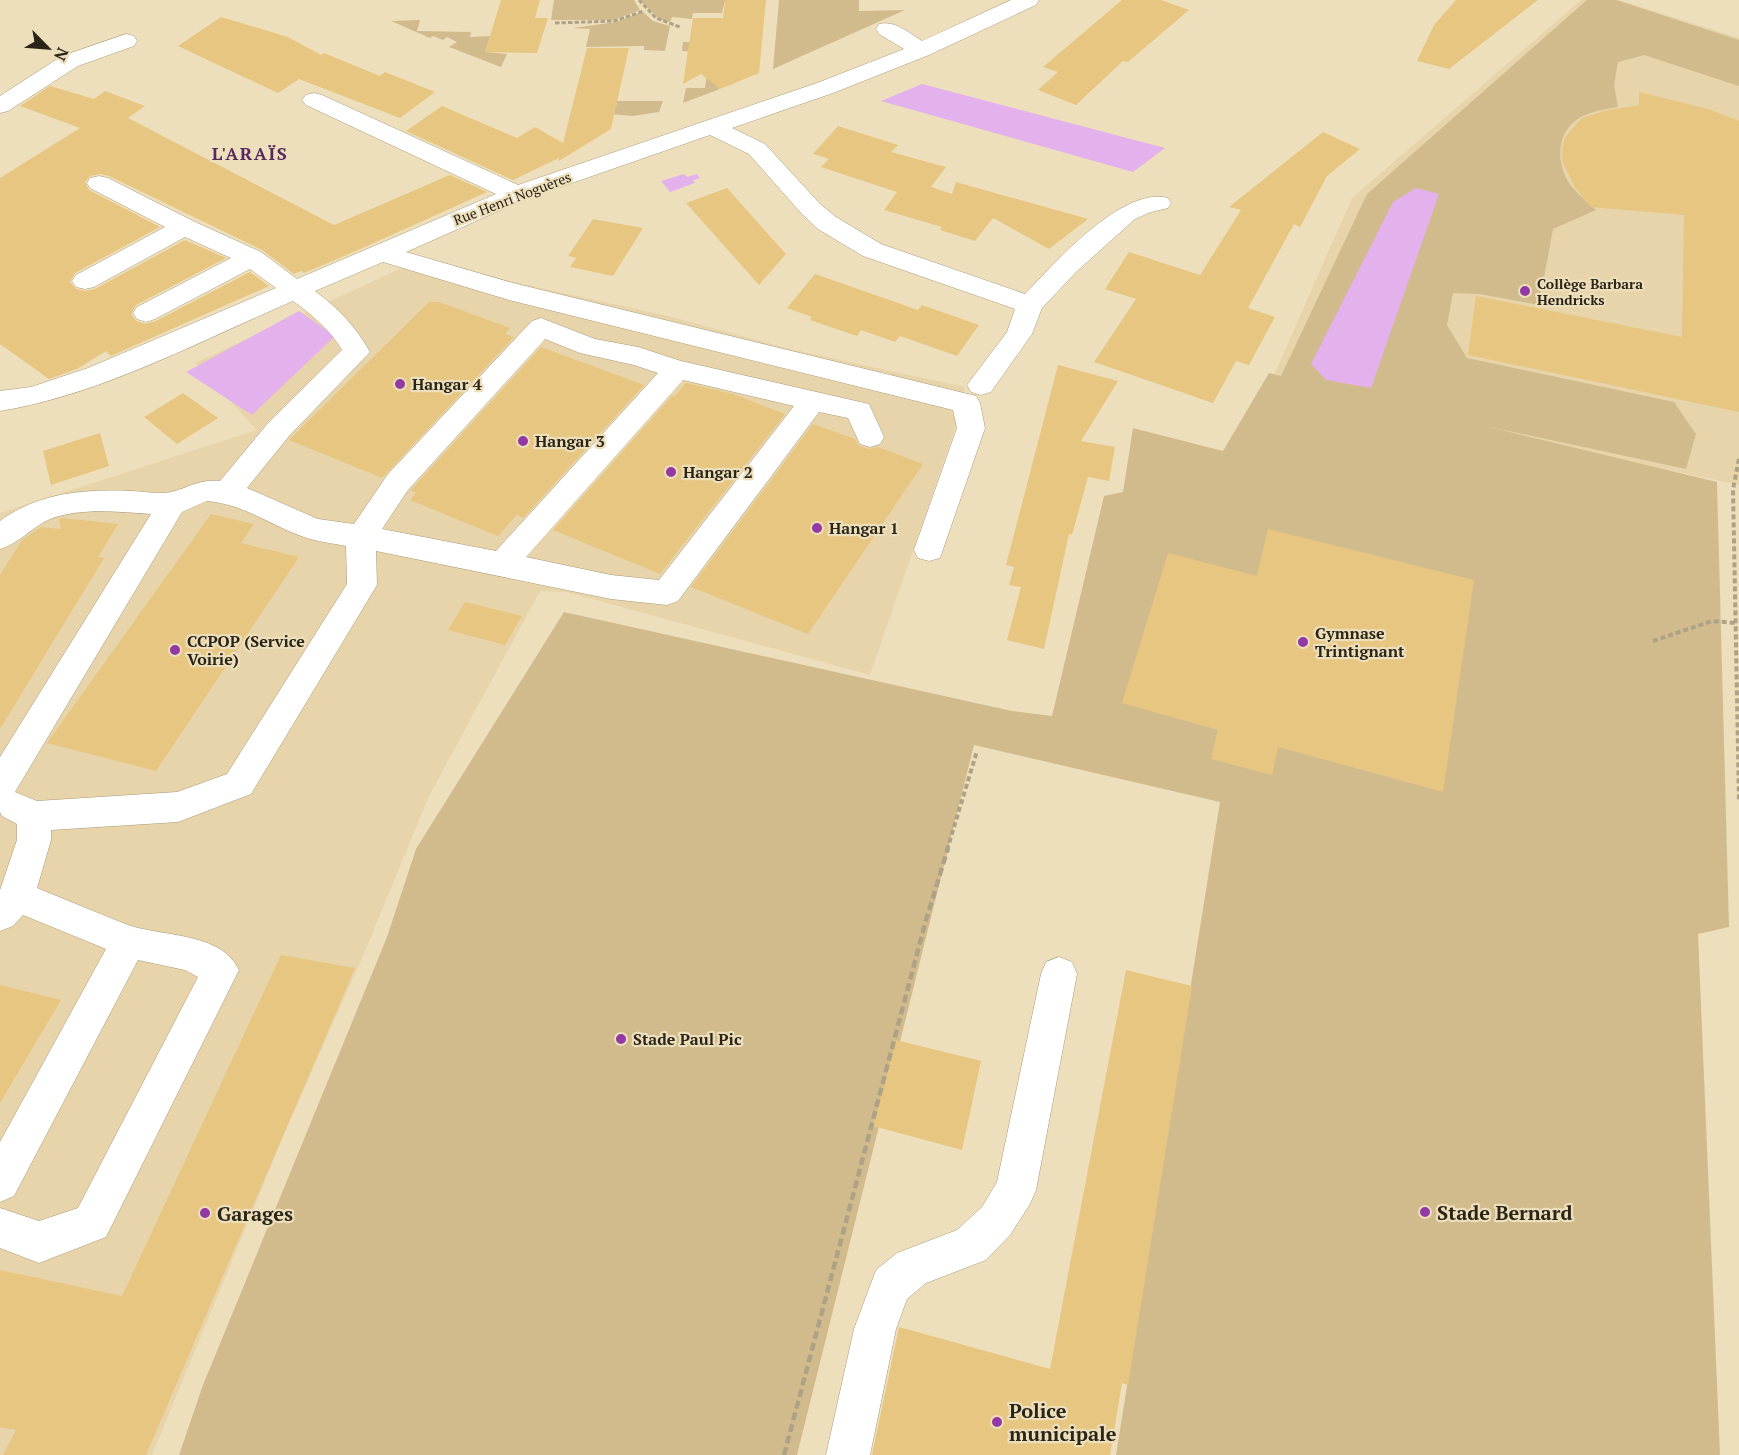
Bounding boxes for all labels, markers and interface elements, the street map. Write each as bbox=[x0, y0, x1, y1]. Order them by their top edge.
north arrow bbox=[18, 18, 78, 78]
text: N bbox=[49, 44, 74, 64]
district label: L'ARAÏS bbox=[212, 141, 288, 165]
street label: Rue Henri Noguères bbox=[450, 167, 574, 229]
place label: Collège Barbara Hendricks bbox=[1537, 274, 1643, 309]
marker: Collège Barbara Hendricks bbox=[1518, 284, 1532, 298]
place label: Hangar 4 bbox=[412, 373, 482, 395]
marker: Hangar 4 bbox=[393, 377, 407, 391]
place label: Hangar 3 bbox=[535, 430, 605, 452]
marker: Hangar 3 bbox=[516, 434, 530, 448]
place label: Hangar 2 bbox=[683, 461, 753, 483]
marker: Hangar 2 bbox=[664, 465, 678, 479]
place label: Hangar 1 bbox=[829, 517, 899, 539]
marker: Hangar 1 bbox=[810, 521, 824, 535]
place label: Gymnase Trintignant bbox=[1315, 622, 1405, 662]
place label: CCPOP (Service Voirie) bbox=[187, 630, 305, 670]
marker: Gymnase Trintignant bbox=[1296, 635, 1310, 649]
marker: CCPOP (Service Voirie) bbox=[168, 643, 182, 657]
place label: Stade Paul Pic bbox=[633, 1028, 742, 1050]
marker: Stade Paul Pic bbox=[614, 1032, 628, 1046]
place label: Stade Bernard bbox=[1437, 1199, 1572, 1226]
place label: Garages bbox=[217, 1200, 293, 1227]
marker: Stade Bernard bbox=[1418, 1205, 1432, 1219]
marker: Garages bbox=[198, 1206, 212, 1220]
place label: Police municipale bbox=[1009, 1397, 1117, 1447]
marker: Police municipale bbox=[990, 1415, 1004, 1429]

